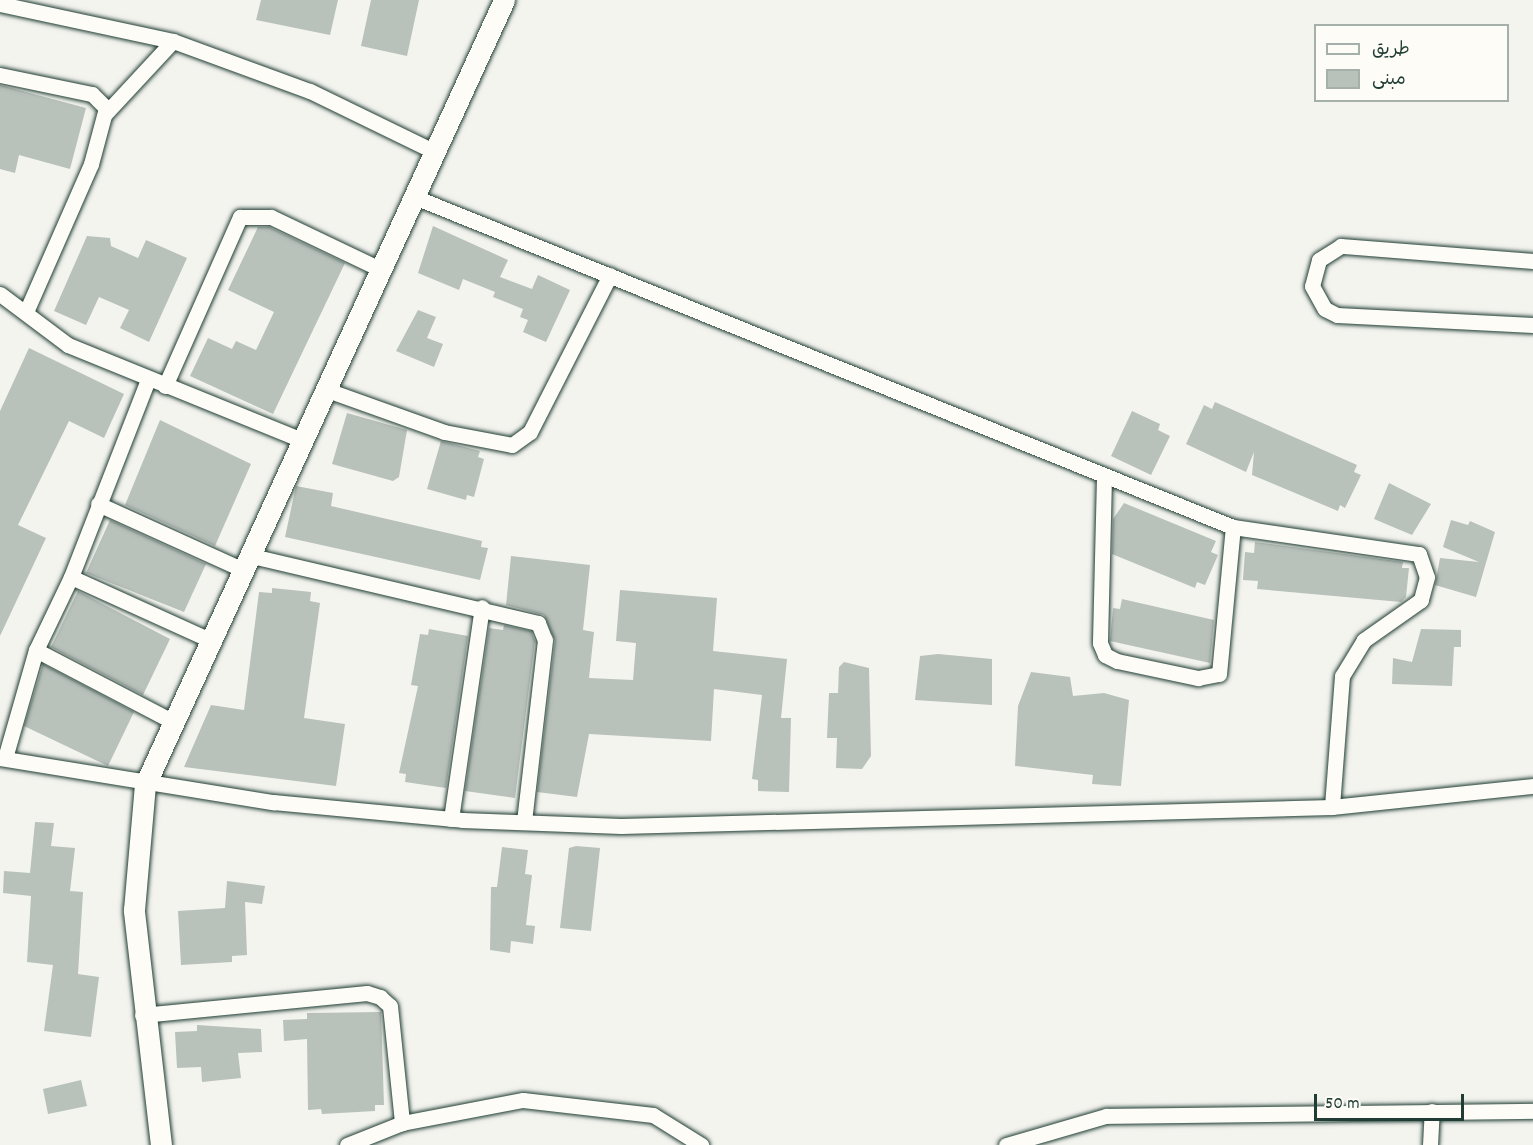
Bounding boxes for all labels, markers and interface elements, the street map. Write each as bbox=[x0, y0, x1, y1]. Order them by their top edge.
legend bbox=[1314, 24, 1509, 102]
text: طريق bbox=[1372, 38, 1410, 63]
text: مبنى bbox=[1372, 68, 1406, 93]
scale bar bbox=[1317, 1082, 1467, 1120]
text: 50 m bbox=[1325, 1092, 1360, 1117]

